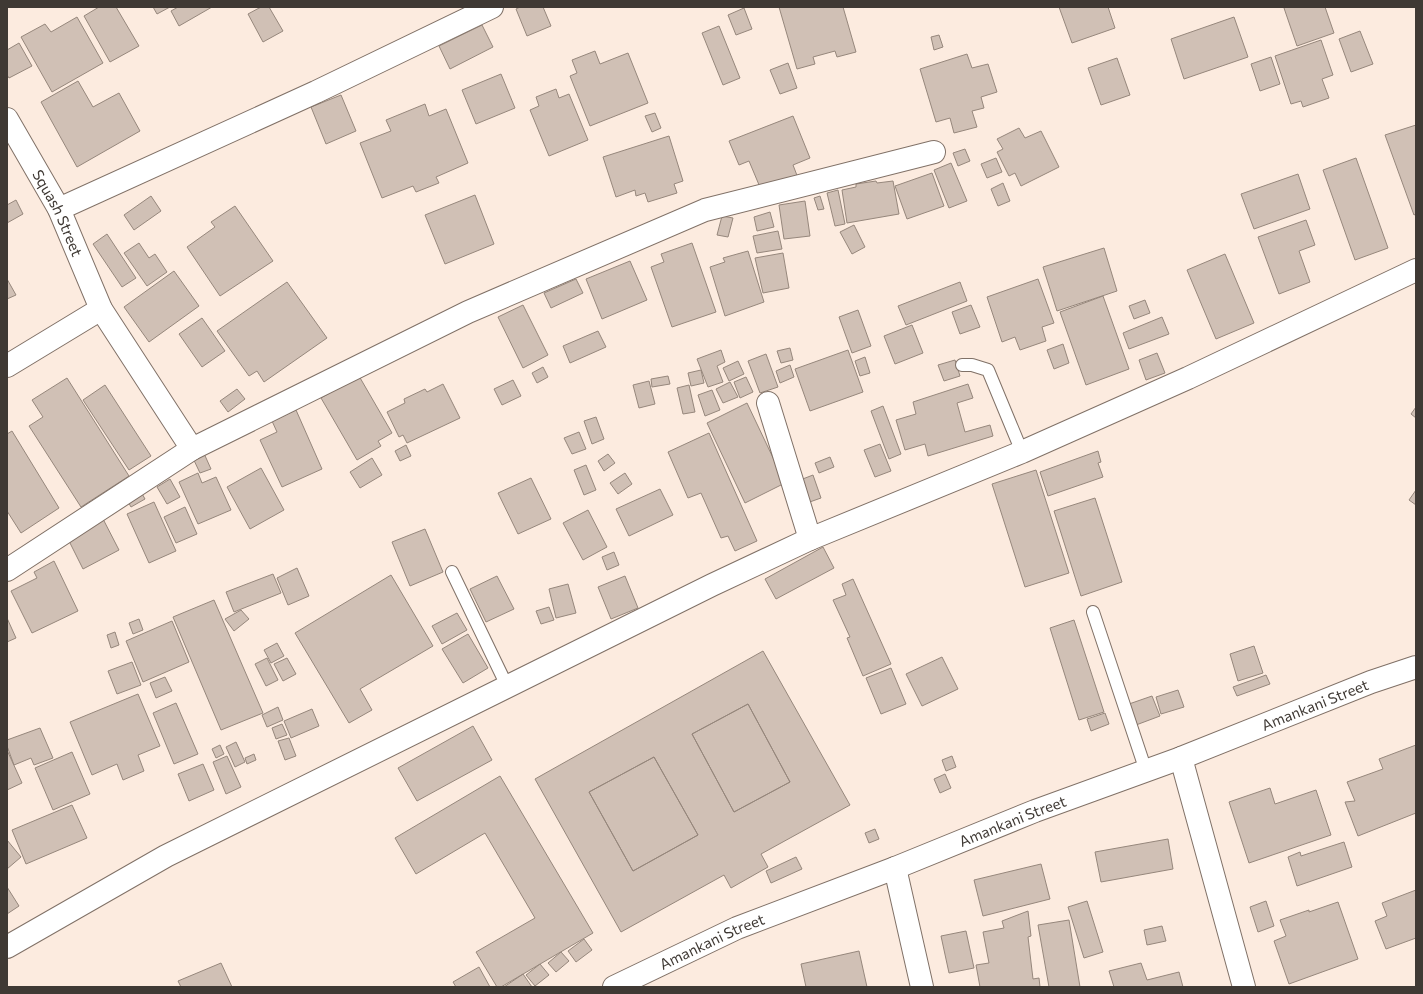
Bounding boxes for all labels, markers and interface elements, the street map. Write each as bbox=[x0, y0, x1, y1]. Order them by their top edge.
street label: Squash Street bbox=[29, 166, 87, 259]
street label: Amankani Street bbox=[1259, 675, 1371, 734]
street label: Amankani Street bbox=[956, 792, 1068, 850]
street label: Amankani Street bbox=[656, 909, 767, 973]

